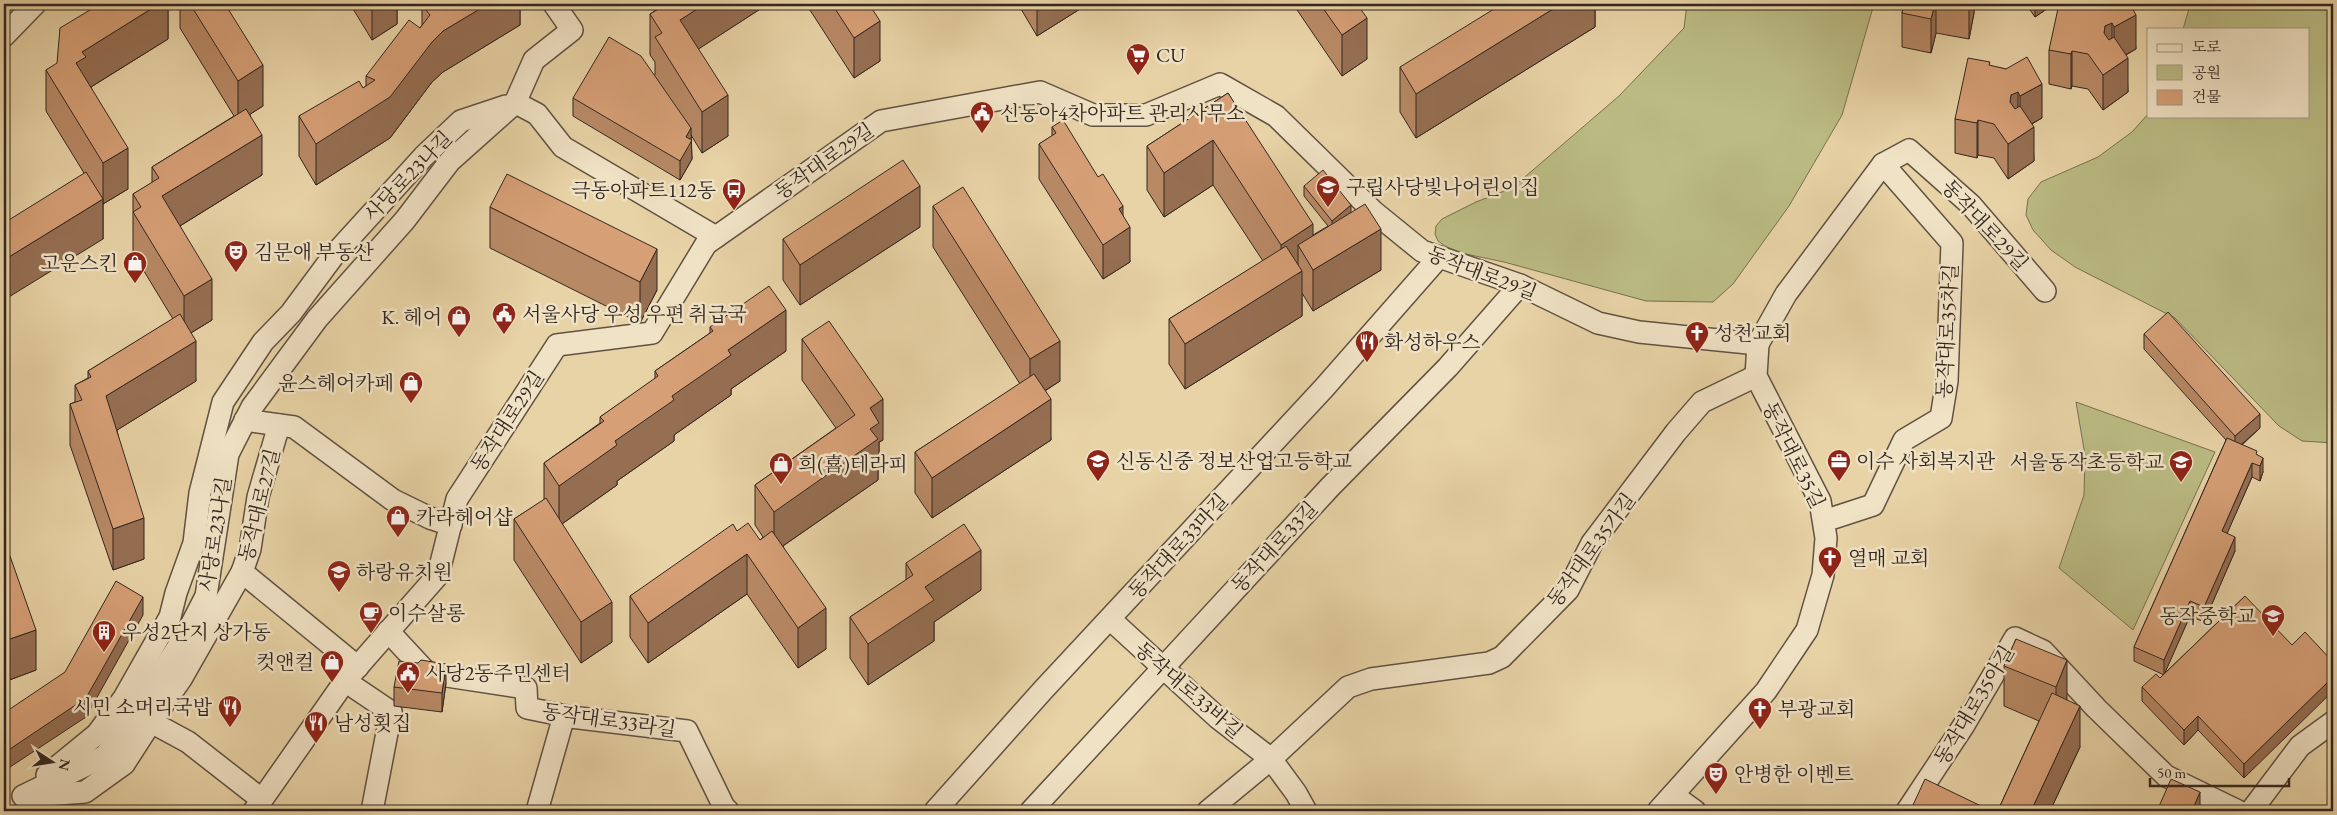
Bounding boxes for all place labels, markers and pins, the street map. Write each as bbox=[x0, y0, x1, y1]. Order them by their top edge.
supermarket icon: CU bbox=[1125, 42, 1151, 76]
place label: CU bbox=[1156, 42, 1185, 68]
public building icon: 신동아4차아파트 관리사무소 bbox=[969, 100, 995, 134]
place label: 신동아4차아파트 관리사무소 bbox=[1000, 100, 1245, 126]
school or university icon: 구립사당빛나어린이집 bbox=[1315, 174, 1341, 208]
place label: 구립사당빛나어린이집 bbox=[1346, 174, 1539, 200]
place label: 극동아파트112동 bbox=[571, 177, 716, 203]
bus stop icon: 극동아파트112동 bbox=[721, 177, 747, 211]
theatre icon: 김문애 부동산 bbox=[223, 239, 249, 273]
place label: 김문애 부동산 bbox=[254, 239, 375, 265]
place label: 고운스킨 bbox=[41, 250, 118, 276]
shop icon: 고운스킨 bbox=[122, 250, 148, 284]
public building icon: 서울사당 우성 우편 취급국 bbox=[491, 301, 517, 335]
place label: 서울사당 우성 우편 취급국 bbox=[522, 301, 747, 327]
place label: K. 헤어 bbox=[381, 304, 442, 330]
shop icon: K. 헤어 bbox=[446, 304, 472, 338]
church icon: 성천교회 bbox=[1684, 320, 1710, 354]
place label: 성천교회 bbox=[1714, 320, 1791, 346]
restaurant icon: 화성하우스 bbox=[1354, 329, 1380, 363]
place label: 화성하우스 bbox=[1384, 329, 1481, 355]
place label: 윤스헤어카페 bbox=[278, 370, 394, 396]
shop icon: 윤스헤어카페 bbox=[398, 370, 424, 404]
school or university icon: 신동신중 정보산업고등학교 bbox=[1085, 448, 1111, 482]
place label: 신동신중 정보산업고등학교 bbox=[1116, 448, 1353, 474]
office icon: 이수 사회복지관 bbox=[1826, 448, 1852, 482]
place label: 이수 사회복지관 bbox=[1856, 448, 1996, 474]
place label: 서울동작초등학교 bbox=[2009, 449, 2165, 475]
school or university icon: 서울동작초등학교 bbox=[2168, 449, 2194, 483]
shop icon: 희(喜)테라피 bbox=[768, 451, 794, 485]
place label: 희(喜)테라피 bbox=[798, 451, 908, 477]
shop icon: 카라헤어샵 bbox=[385, 504, 411, 538]
place label: 카라헤어샵 bbox=[416, 504, 513, 530]
church icon: 열매 교회 bbox=[1817, 545, 1843, 579]
place label: 열매 교회 bbox=[1848, 545, 1929, 571]
school or university icon: 하랑유치원 bbox=[326, 559, 352, 593]
place label: 하랑유치원 bbox=[356, 559, 453, 585]
cafe icon: 이수살롱 bbox=[358, 600, 384, 634]
place label: 이수살롱 bbox=[388, 600, 465, 626]
place label: 동작중학교 bbox=[2159, 603, 2257, 629]
school or university icon: 동작중학교 bbox=[2260, 603, 2286, 637]
building icon: 우성2단지 상가동 bbox=[91, 619, 117, 653]
place label: 우성2단지 상가동 bbox=[122, 619, 271, 645]
place label: 컷앤컬 bbox=[256, 649, 314, 675]
shop icon: 컷앤컬 bbox=[319, 649, 345, 683]
public building icon: 사당2동주민센터 bbox=[395, 660, 421, 694]
place label: 사당2동주민센터 bbox=[426, 660, 571, 686]
place label: 시민 소머리국밥 bbox=[73, 694, 213, 720]
restaurant icon: 시민 소머리국밥 bbox=[217, 694, 243, 728]
church icon: 부광교회 bbox=[1747, 696, 1773, 730]
place label: 부광교회 bbox=[1778, 696, 1855, 722]
restaurant icon: 남성횟집 bbox=[303, 710, 329, 744]
place label: 남성횟집 bbox=[334, 710, 411, 736]
theatre icon: 안병한 이벤트 bbox=[1703, 761, 1729, 795]
place label: 안병한 이벤트 bbox=[1734, 761, 1854, 787]

